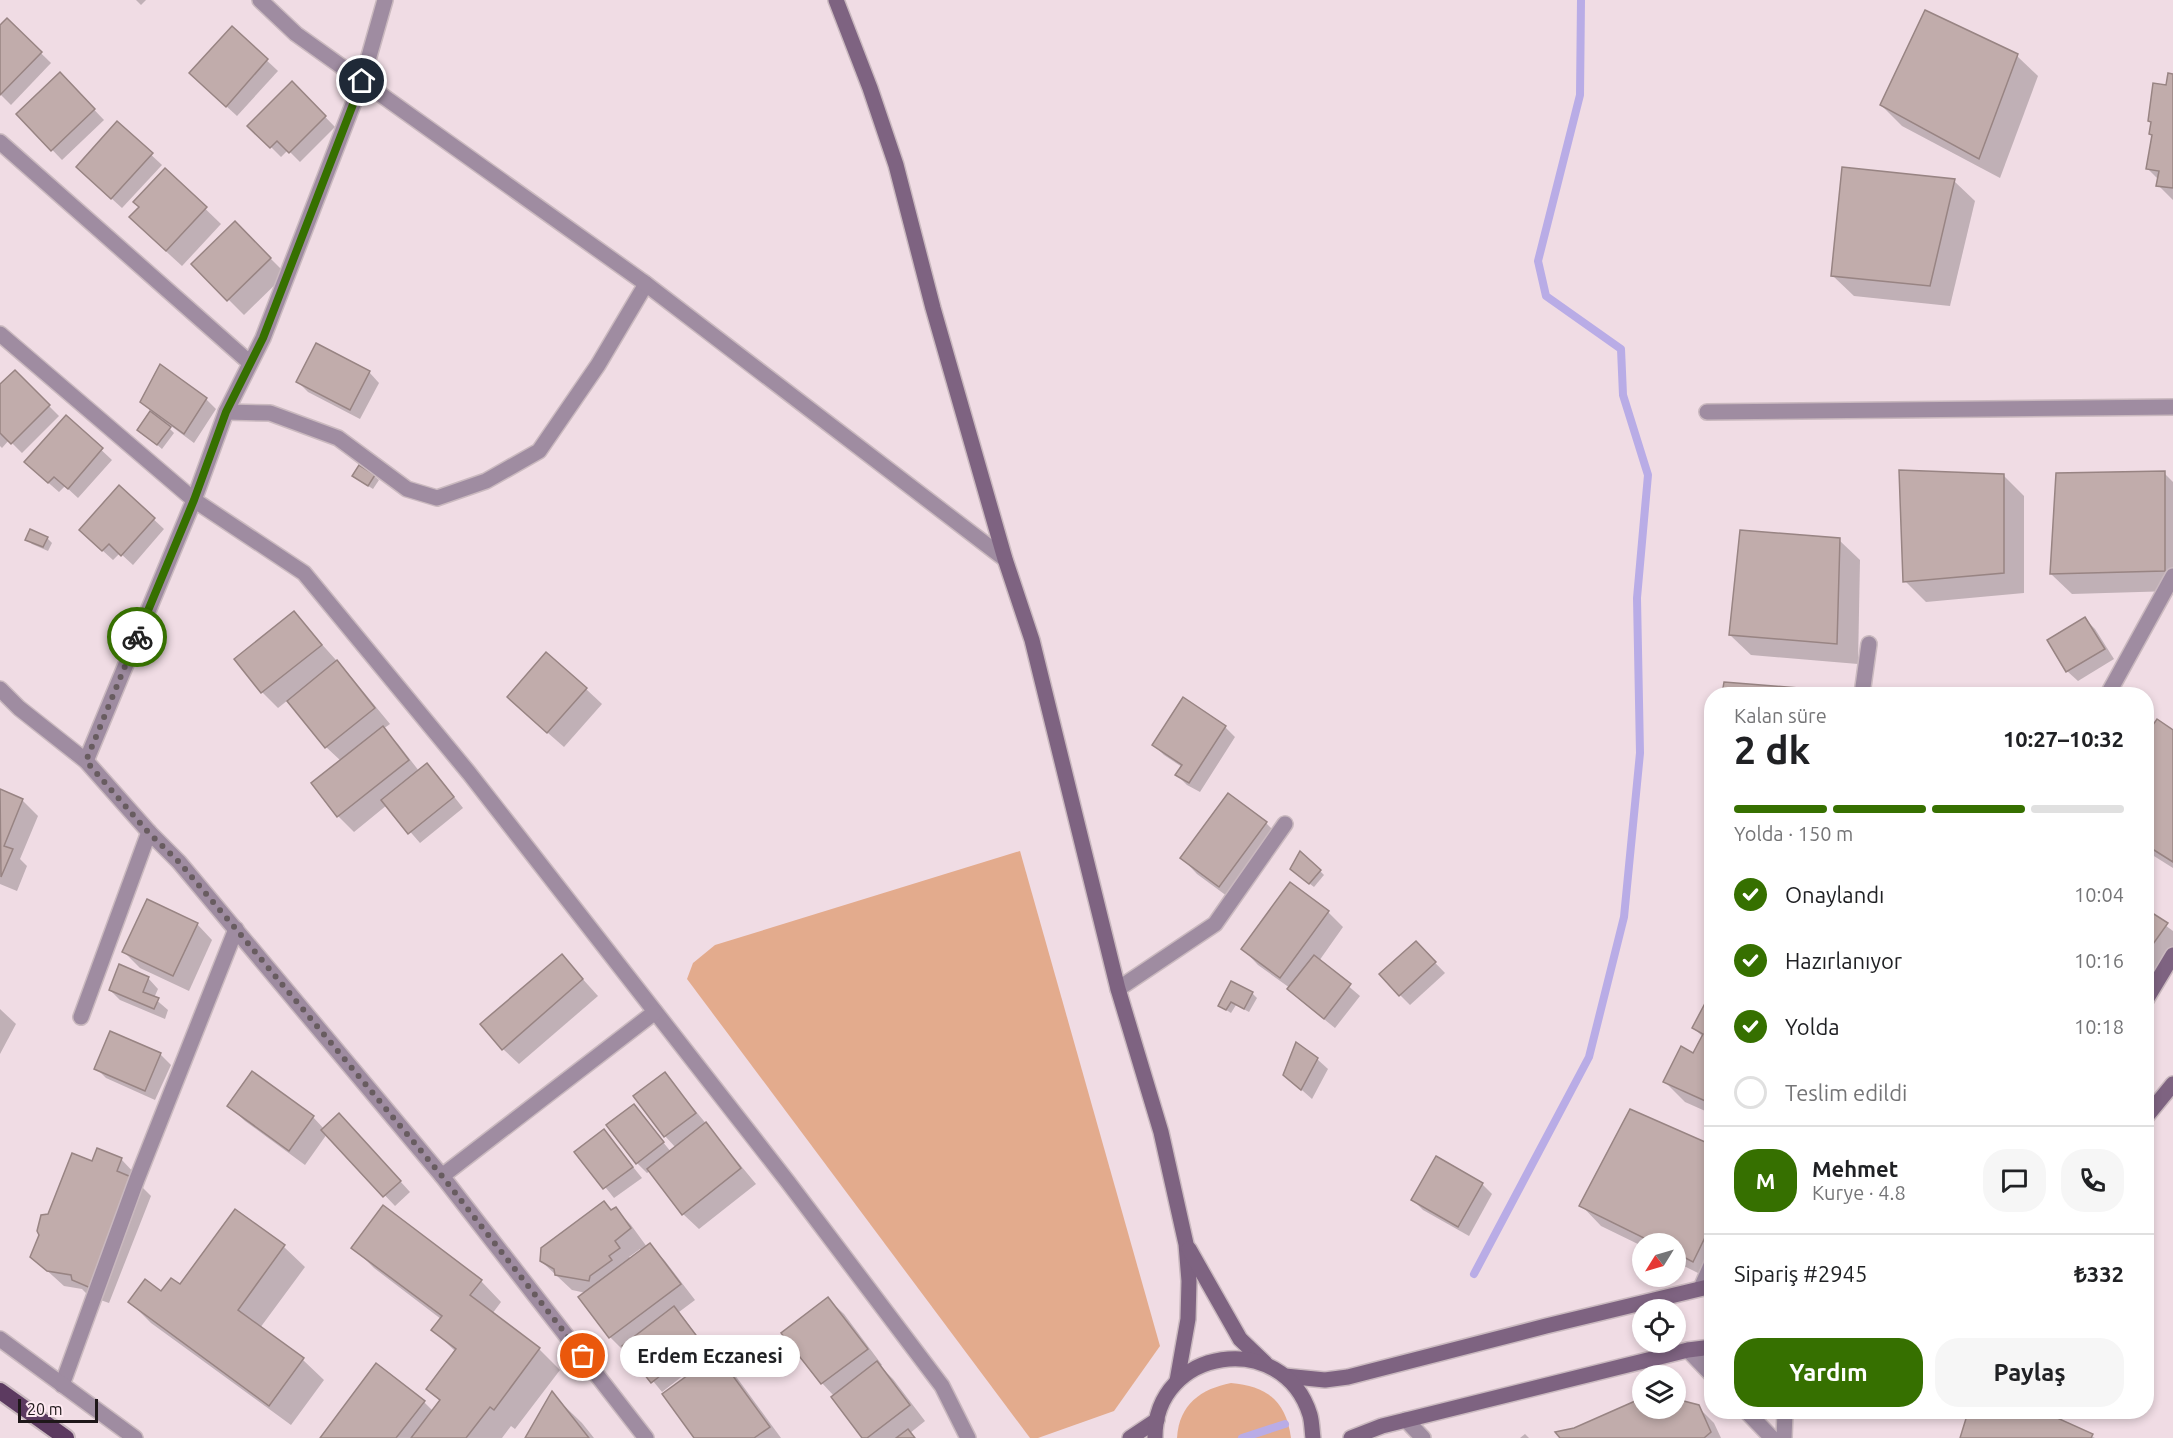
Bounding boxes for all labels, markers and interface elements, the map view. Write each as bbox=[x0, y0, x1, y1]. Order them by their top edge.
pin bbox=[336, 55, 387, 106]
icon: home bbox=[345, 64, 378, 97]
courier bbox=[107, 607, 167, 667]
icon: bike bbox=[121, 621, 154, 654]
text: Kalan süre bbox=[1734, 704, 1827, 727]
text: 10:27–10:32 bbox=[2003, 726, 2124, 751]
text: 2 dk bbox=[1734, 728, 1810, 771]
text: Yolda · 150 m bbox=[1734, 822, 1853, 845]
icon: check bbox=[1734, 878, 1767, 911]
text: Onaylandı bbox=[1785, 882, 1884, 907]
text: 10:04 bbox=[2074, 883, 2124, 906]
icon: check bbox=[1734, 944, 1767, 977]
text: Hazırlanıyor bbox=[1785, 948, 1902, 973]
text: 10:16 bbox=[2074, 949, 2124, 972]
icon: check bbox=[1734, 1010, 1767, 1043]
text: Yolda bbox=[1785, 1014, 1840, 1039]
text: 10:18 bbox=[2074, 1015, 2124, 1038]
text: Teslim edildi bbox=[1785, 1080, 1907, 1105]
button: chat bbox=[1983, 1149, 2046, 1212]
button: phone bbox=[2061, 1149, 2124, 1212]
text: Mehmet bbox=[1812, 1156, 1898, 1181]
text: M bbox=[1756, 1168, 1775, 1193]
text: Kurye · 4.8 bbox=[1812, 1181, 1906, 1204]
north arrow bbox=[1632, 1233, 1686, 1287]
map controls bbox=[1632, 1233, 1686, 1419]
text: Sipariş #2945 bbox=[1734, 1261, 1867, 1286]
text: ₺332 bbox=[2074, 1261, 2124, 1286]
button: locate bbox=[1632, 1299, 1686, 1353]
pin bbox=[557, 1330, 608, 1381]
callout: Erdem Eczanesi bbox=[619, 1335, 799, 1377]
button: Yardım bbox=[1734, 1338, 1923, 1407]
button: Paylaş bbox=[1935, 1338, 2124, 1407]
icon: bag bbox=[566, 1339, 599, 1372]
text: Erdem Eczanesi bbox=[637, 1344, 783, 1367]
button: layers bbox=[1632, 1365, 1686, 1419]
scale bar bbox=[18, 1396, 98, 1424]
text: 20 m bbox=[27, 1400, 63, 1418]

